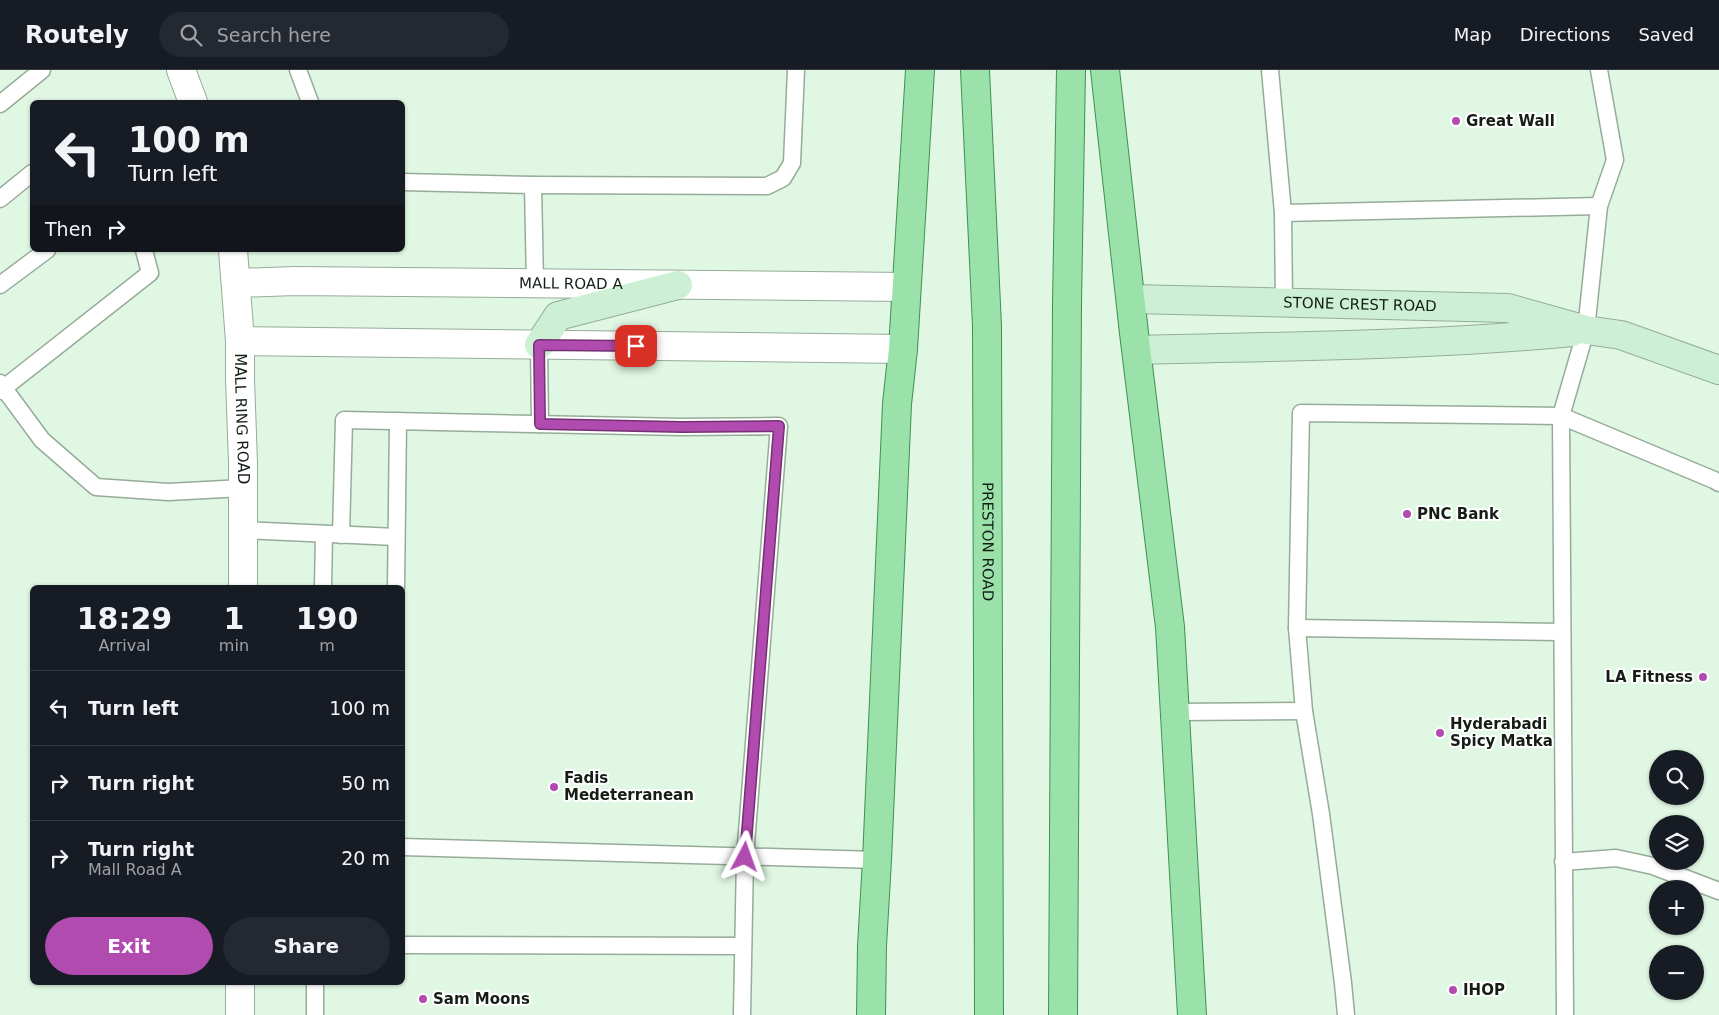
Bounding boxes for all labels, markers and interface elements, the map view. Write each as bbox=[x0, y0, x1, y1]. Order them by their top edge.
search box bbox=[159, 12, 509, 57]
text: Routely bbox=[25, 21, 129, 49]
icon: search bbox=[177, 21, 205, 49]
text: Search here bbox=[217, 24, 331, 46]
text: Map bbox=[1454, 24, 1492, 45]
text: Directions bbox=[1520, 24, 1610, 45]
text: Saved bbox=[1638, 24, 1694, 45]
place label: Great Wall bbox=[1466, 112, 1555, 130]
marker: Great Wall bbox=[1450, 115, 1462, 127]
icon: left bbox=[45, 120, 110, 185]
text: 100 m bbox=[128, 120, 250, 160]
text: Turn left bbox=[128, 161, 217, 186]
icon: right bbox=[102, 215, 130, 243]
text: Then bbox=[45, 218, 92, 240]
street label: MALL ROAD A bbox=[519, 274, 624, 293]
street label: STONE CREST ROAD bbox=[1283, 294, 1437, 315]
pin bbox=[615, 325, 657, 367]
icon: arrive bbox=[622, 332, 650, 360]
street label: MALL RING ROAD bbox=[231, 353, 252, 484]
street label: PRESTON ROAD bbox=[978, 482, 997, 601]
place label: PNC Bank bbox=[1417, 505, 1500, 523]
marker: PNC Bank bbox=[1401, 508, 1413, 520]
text: 18:29 bbox=[77, 601, 172, 636]
text: 1 bbox=[223, 601, 244, 636]
text: 190 bbox=[296, 601, 358, 636]
text: Arrival bbox=[98, 636, 150, 655]
text: min bbox=[219, 636, 249, 655]
text: m bbox=[319, 636, 335, 655]
place label: LA Fitness bbox=[1605, 668, 1693, 686]
marker: LA Fitness bbox=[1697, 671, 1709, 683]
icon: left bbox=[45, 694, 73, 722]
text: Turn left bbox=[88, 697, 179, 719]
text: 100 m bbox=[329, 697, 390, 719]
place label: Hyderabadi Spicy Matka bbox=[1450, 715, 1553, 750]
marker: Hyderabadi Spicy Matka bbox=[1434, 727, 1446, 739]
map controls bbox=[1649, 750, 1704, 1000]
button: search bbox=[1649, 750, 1704, 805]
icon: right bbox=[45, 769, 73, 797]
place label: Fadis Medeterranean bbox=[564, 769, 694, 804]
text: Turn right bbox=[88, 772, 194, 794]
text: 50 m bbox=[341, 772, 390, 794]
marker: Fadis Medeterranean bbox=[548, 781, 560, 793]
button: layers bbox=[1649, 815, 1704, 870]
position arrow bbox=[718, 830, 770, 882]
text: Turn right bbox=[88, 838, 194, 860]
icon: right bbox=[45, 844, 73, 872]
text: 20 m bbox=[341, 847, 390, 869]
text: Mall Road A bbox=[88, 860, 182, 879]
button: + bbox=[1649, 880, 1704, 935]
button: Exit bbox=[45, 917, 213, 975]
button: Share bbox=[223, 917, 390, 975]
button: − bbox=[1649, 945, 1704, 1000]
place label: IHOP bbox=[1463, 981, 1505, 999]
marker: IHOP bbox=[1447, 984, 1459, 996]
place label: Sam Moons bbox=[433, 990, 530, 1008]
marker: Sam Moons bbox=[417, 993, 429, 1005]

